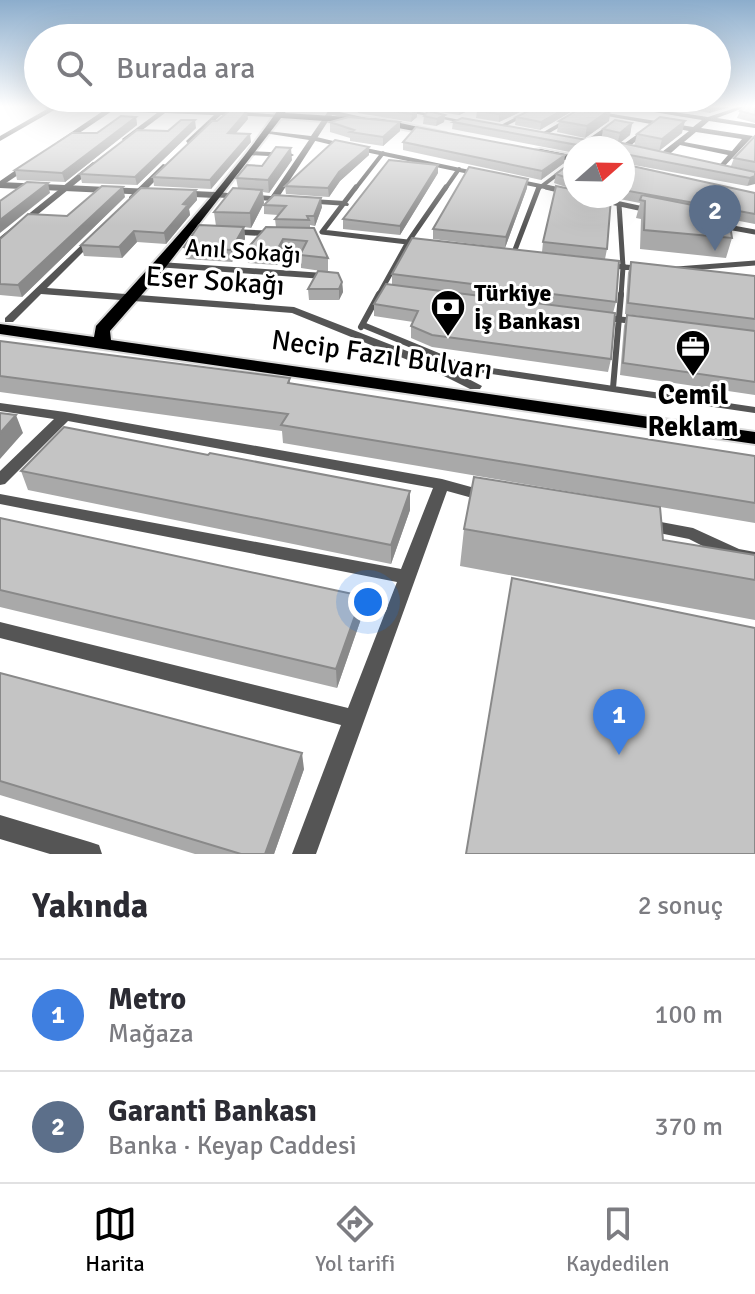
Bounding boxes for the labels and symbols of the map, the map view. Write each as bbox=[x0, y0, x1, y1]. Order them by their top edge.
north arrow bbox=[563, 136, 635, 208]
pin: 2 bbox=[689, 185, 741, 251]
street label: Anıl Sokağı bbox=[184, 232, 302, 270]
street label: Eser Sokağı bbox=[144, 259, 286, 303]
place label: Türkiye İş Bankası bbox=[474, 278, 580, 336]
bank icon: Türkiye İş Bankası bbox=[429, 288, 467, 338]
street label: Necip Fazıl Bulvarı bbox=[269, 323, 495, 387]
office icon: Cemil Reklam bbox=[674, 328, 712, 378]
place label: Cemil Reklam bbox=[648, 378, 738, 444]
your location bbox=[348, 582, 388, 622]
pin: 1 bbox=[593, 689, 645, 755]

